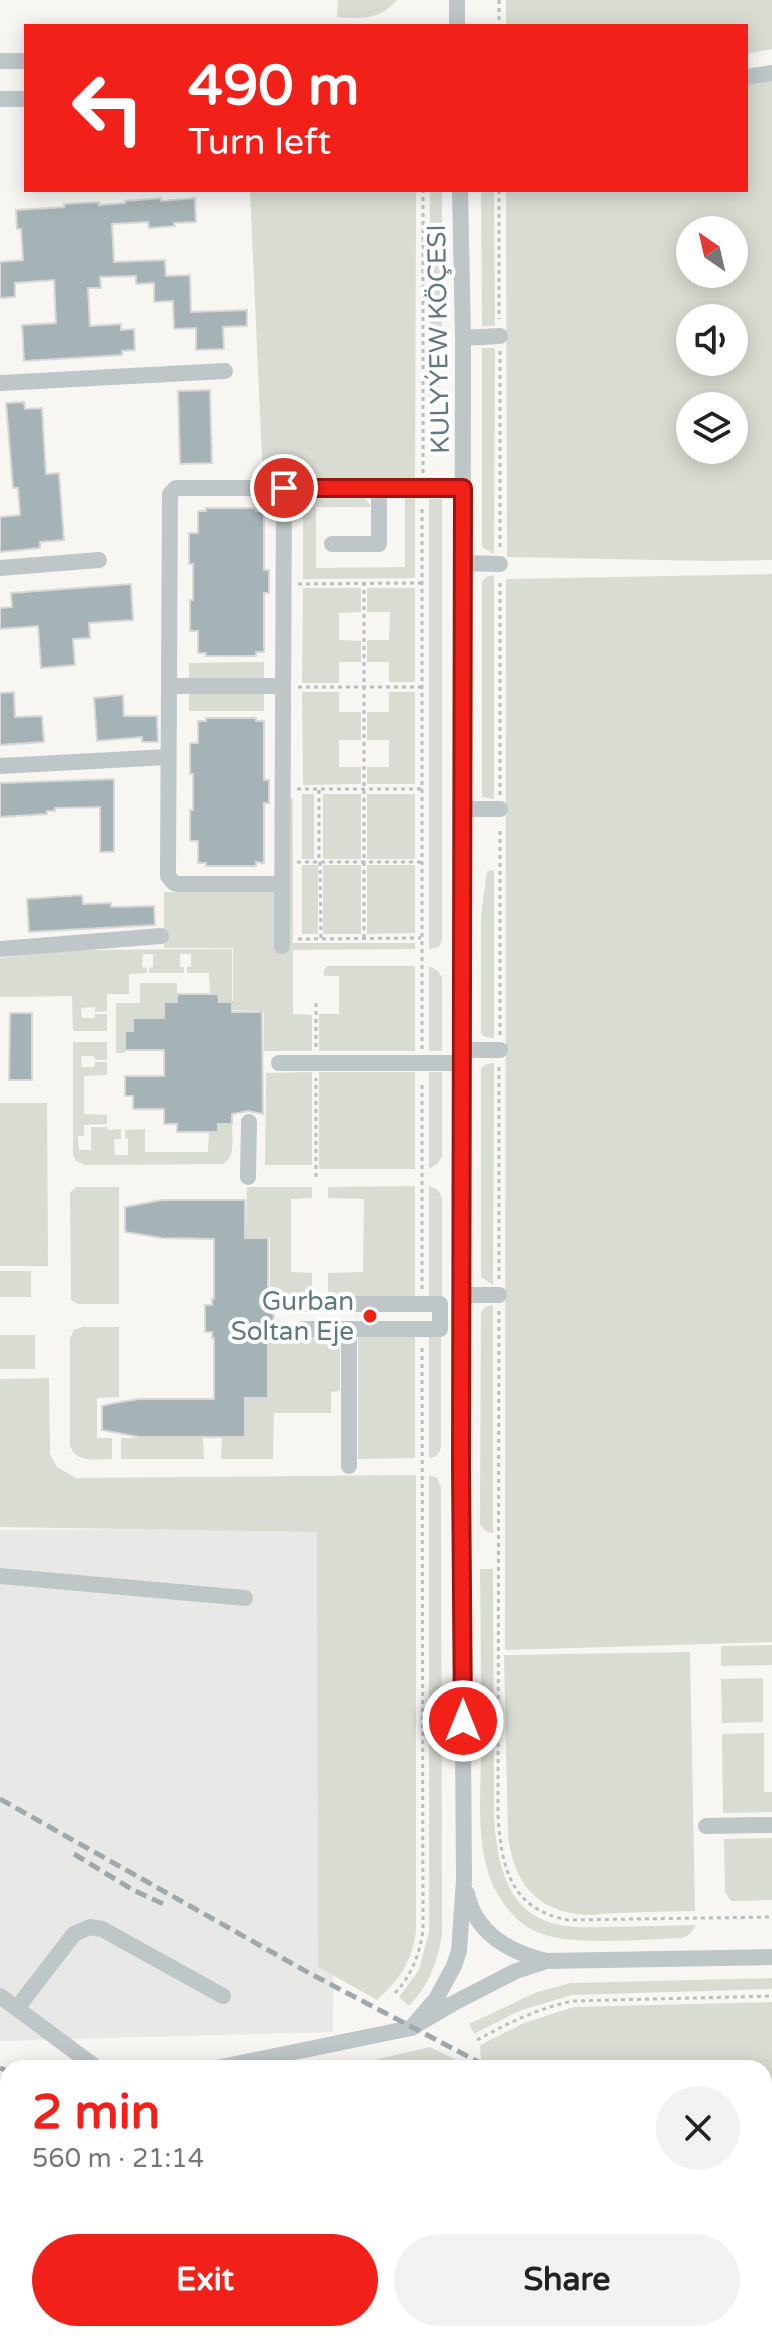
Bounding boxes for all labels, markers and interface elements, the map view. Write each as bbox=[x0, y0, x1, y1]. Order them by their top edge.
text: 490 m bbox=[188, 53, 359, 120]
icon: left bbox=[56, 56, 160, 160]
text: Turn left bbox=[188, 121, 331, 164]
north arrow bbox=[676, 216, 748, 288]
map controls bbox=[676, 216, 748, 464]
street label: KULYÝEW KÖÇESI bbox=[421, 224, 456, 454]
button: sound bbox=[676, 304, 748, 376]
button: layers bbox=[676, 392, 748, 464]
pin bbox=[250, 454, 318, 522]
icon: arrive bbox=[262, 466, 306, 510]
place label: Gurban Soltan Eje bbox=[231, 1286, 354, 1347]
marker: Gurban Soltan Eje bbox=[361, 1307, 379, 1325]
position arrow bbox=[421, 1679, 505, 1763]
text: 2 min bbox=[32, 2084, 160, 2142]
button: close bbox=[656, 2086, 740, 2170]
text: 560 m · 21:14 bbox=[32, 2143, 204, 2174]
button: Exit bbox=[32, 2234, 378, 2326]
button: Share bbox=[394, 2234, 740, 2326]

